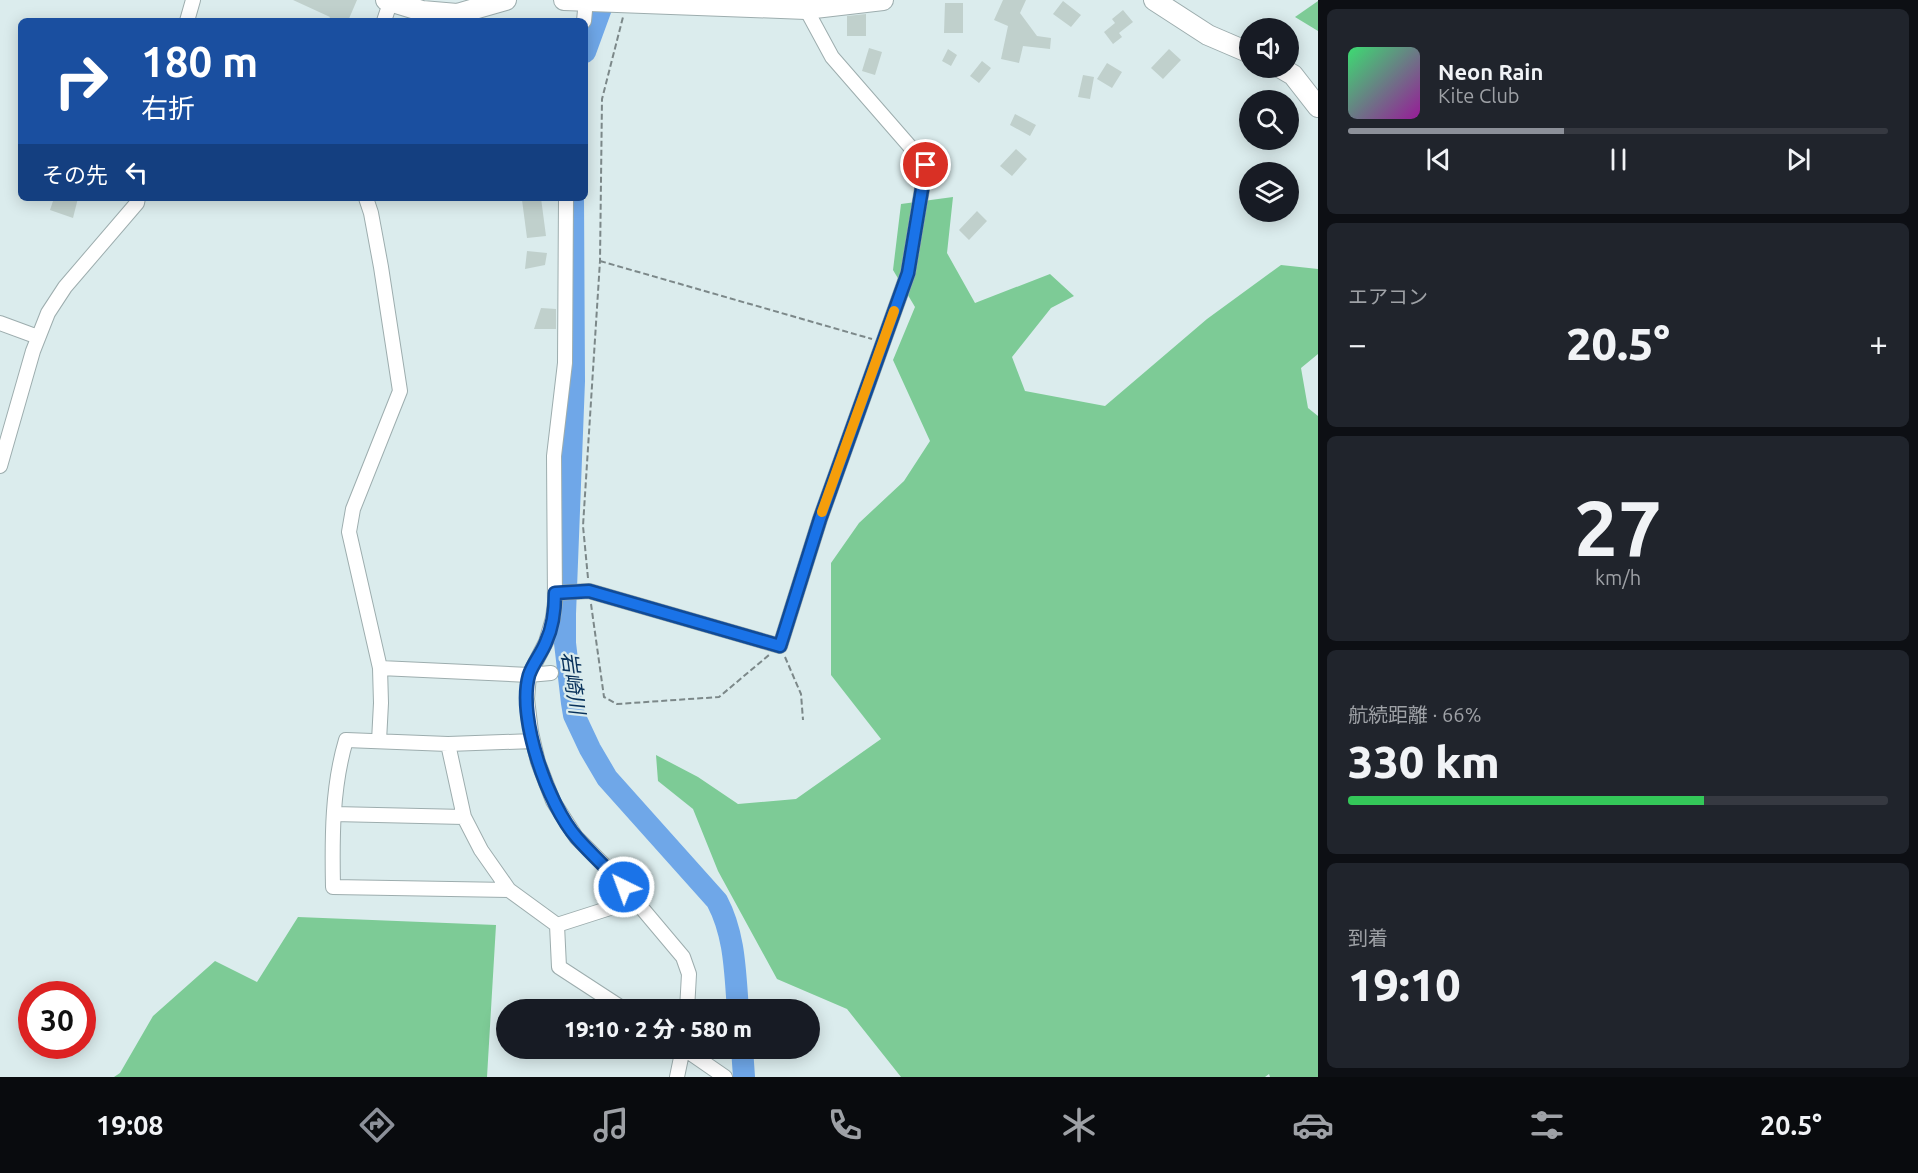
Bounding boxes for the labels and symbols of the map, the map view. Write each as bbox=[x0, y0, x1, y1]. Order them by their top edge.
pin bbox=[900, 139, 951, 190]
water label: 岩崎川 bbox=[558, 650, 591, 718]
position arrow bbox=[592, 855, 656, 919]
speed limit sign: 30 bbox=[18, 981, 96, 1059]

